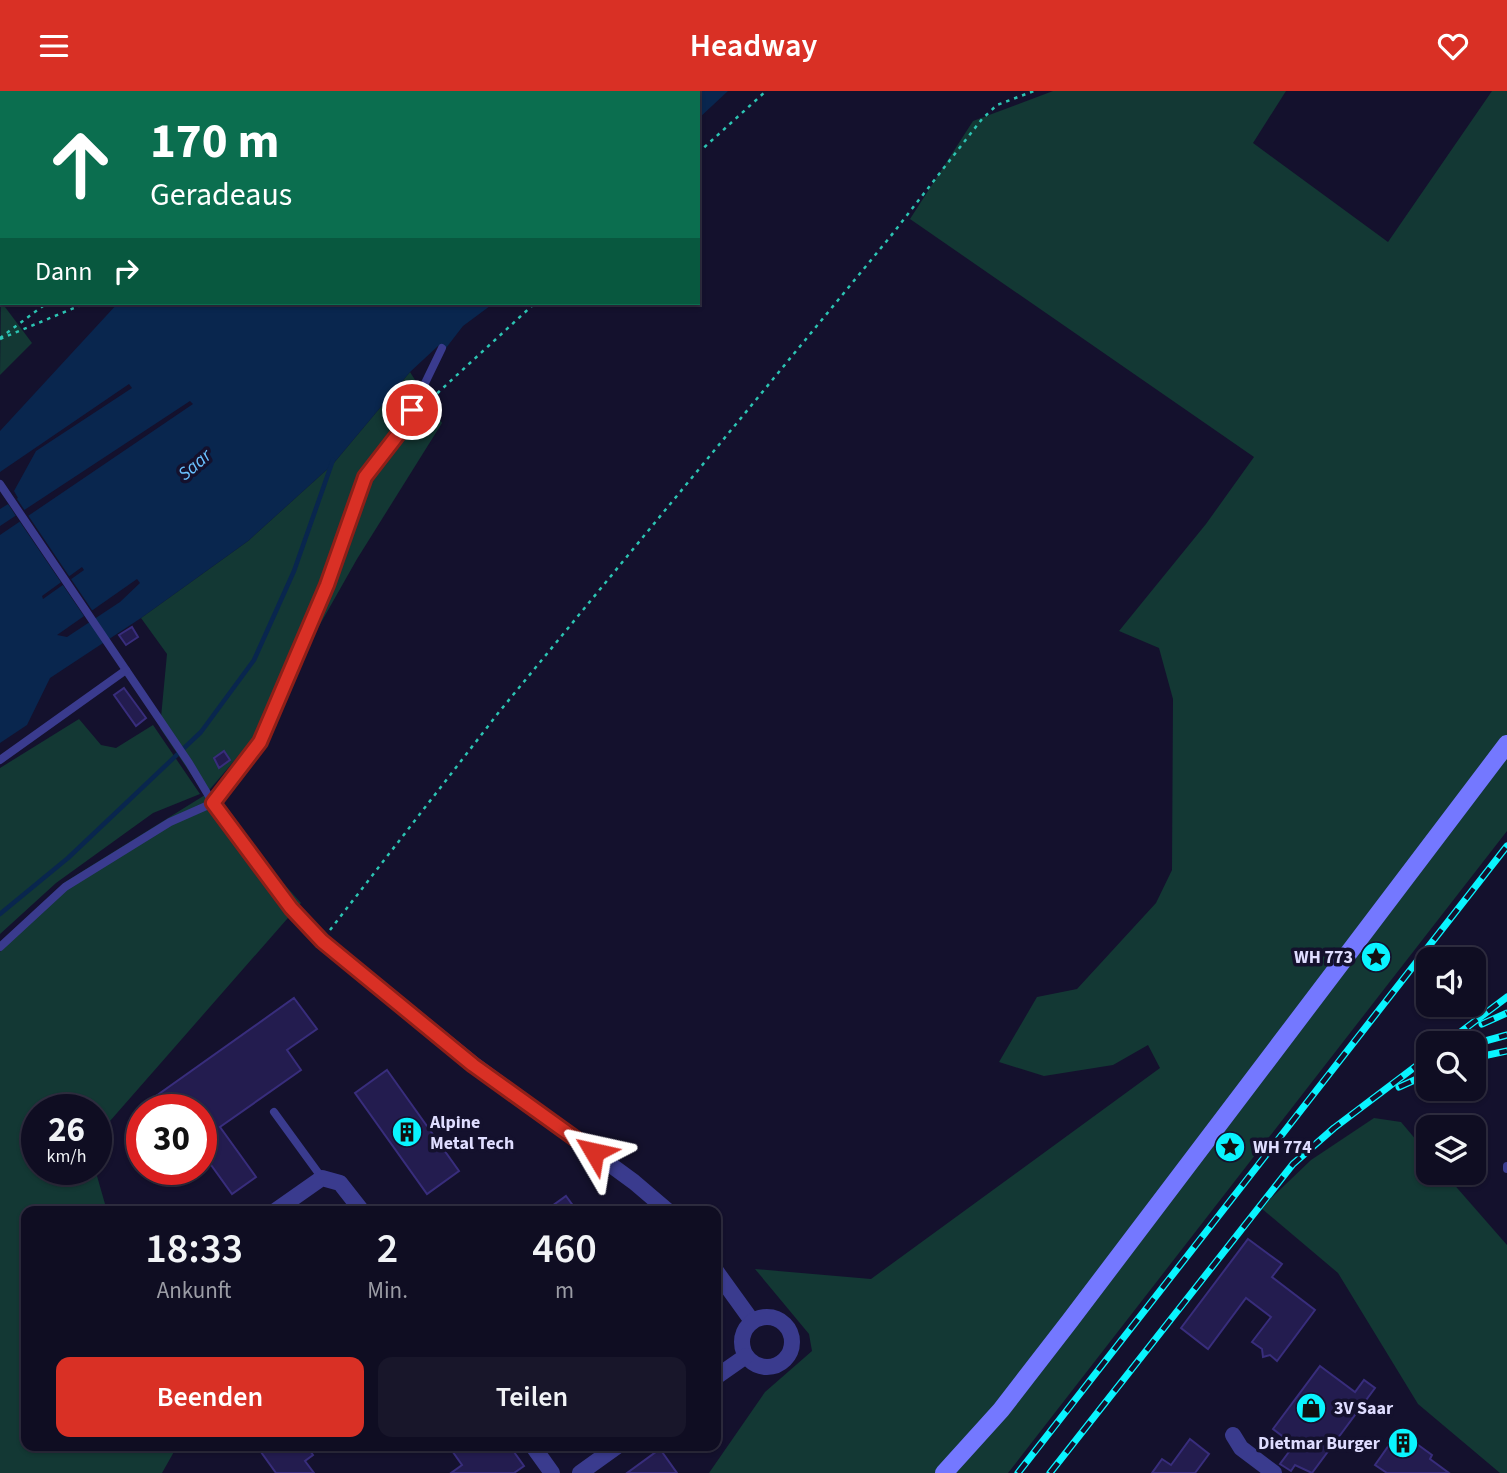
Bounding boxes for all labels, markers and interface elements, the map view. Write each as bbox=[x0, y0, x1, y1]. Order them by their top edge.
text: Headway bbox=[690, 23, 817, 69]
icon: menu bbox=[35, 27, 73, 65]
icon: heart bbox=[1434, 27, 1472, 65]
text: 170 m bbox=[150, 107, 279, 177]
icon: ahead bbox=[35, 119, 126, 210]
text: Geradeaus bbox=[150, 172, 292, 218]
icon: right bbox=[107, 252, 145, 290]
text: Dann bbox=[35, 253, 93, 290]
pin bbox=[382, 380, 442, 440]
icon: arrive bbox=[393, 391, 431, 429]
water label: Saar bbox=[172, 442, 219, 487]
place icon: WH 773 bbox=[1359, 940, 1393, 974]
place label: WH 773 bbox=[1294, 945, 1353, 970]
map controls bbox=[1416, 947, 1486, 1185]
button: sound bbox=[1416, 947, 1486, 1017]
button: search bbox=[1416, 1031, 1486, 1101]
speed limit sign: 30 bbox=[126, 1094, 217, 1185]
text: 26 bbox=[48, 1105, 85, 1155]
place label: Alpine Metal Tech bbox=[429, 1110, 514, 1156]
building icon: Alpine Metal Tech bbox=[390, 1115, 424, 1149]
position arrow bbox=[557, 1115, 631, 1189]
button: layers bbox=[1416, 1115, 1486, 1185]
place icon: WH 774 bbox=[1213, 1130, 1247, 1164]
place label: WH 774 bbox=[1253, 1135, 1312, 1160]
text: km/h bbox=[47, 1144, 86, 1169]
text: 18:33 bbox=[145, 1219, 243, 1279]
text: 2 bbox=[377, 1219, 398, 1279]
text: 460 bbox=[532, 1219, 597, 1279]
text: Ankunft bbox=[157, 1274, 232, 1307]
text: Min. bbox=[367, 1274, 408, 1307]
text: m bbox=[555, 1274, 574, 1307]
button: Beenden bbox=[56, 1357, 364, 1437]
button: Teilen bbox=[378, 1357, 686, 1437]
shop icon: 3V Saar bbox=[1294, 1391, 1328, 1425]
place label: 3V Saar bbox=[1334, 1396, 1394, 1421]
building icon: Dietmar Burger bbox=[1386, 1426, 1420, 1460]
place label: Dietmar Burger bbox=[1258, 1431, 1381, 1456]

